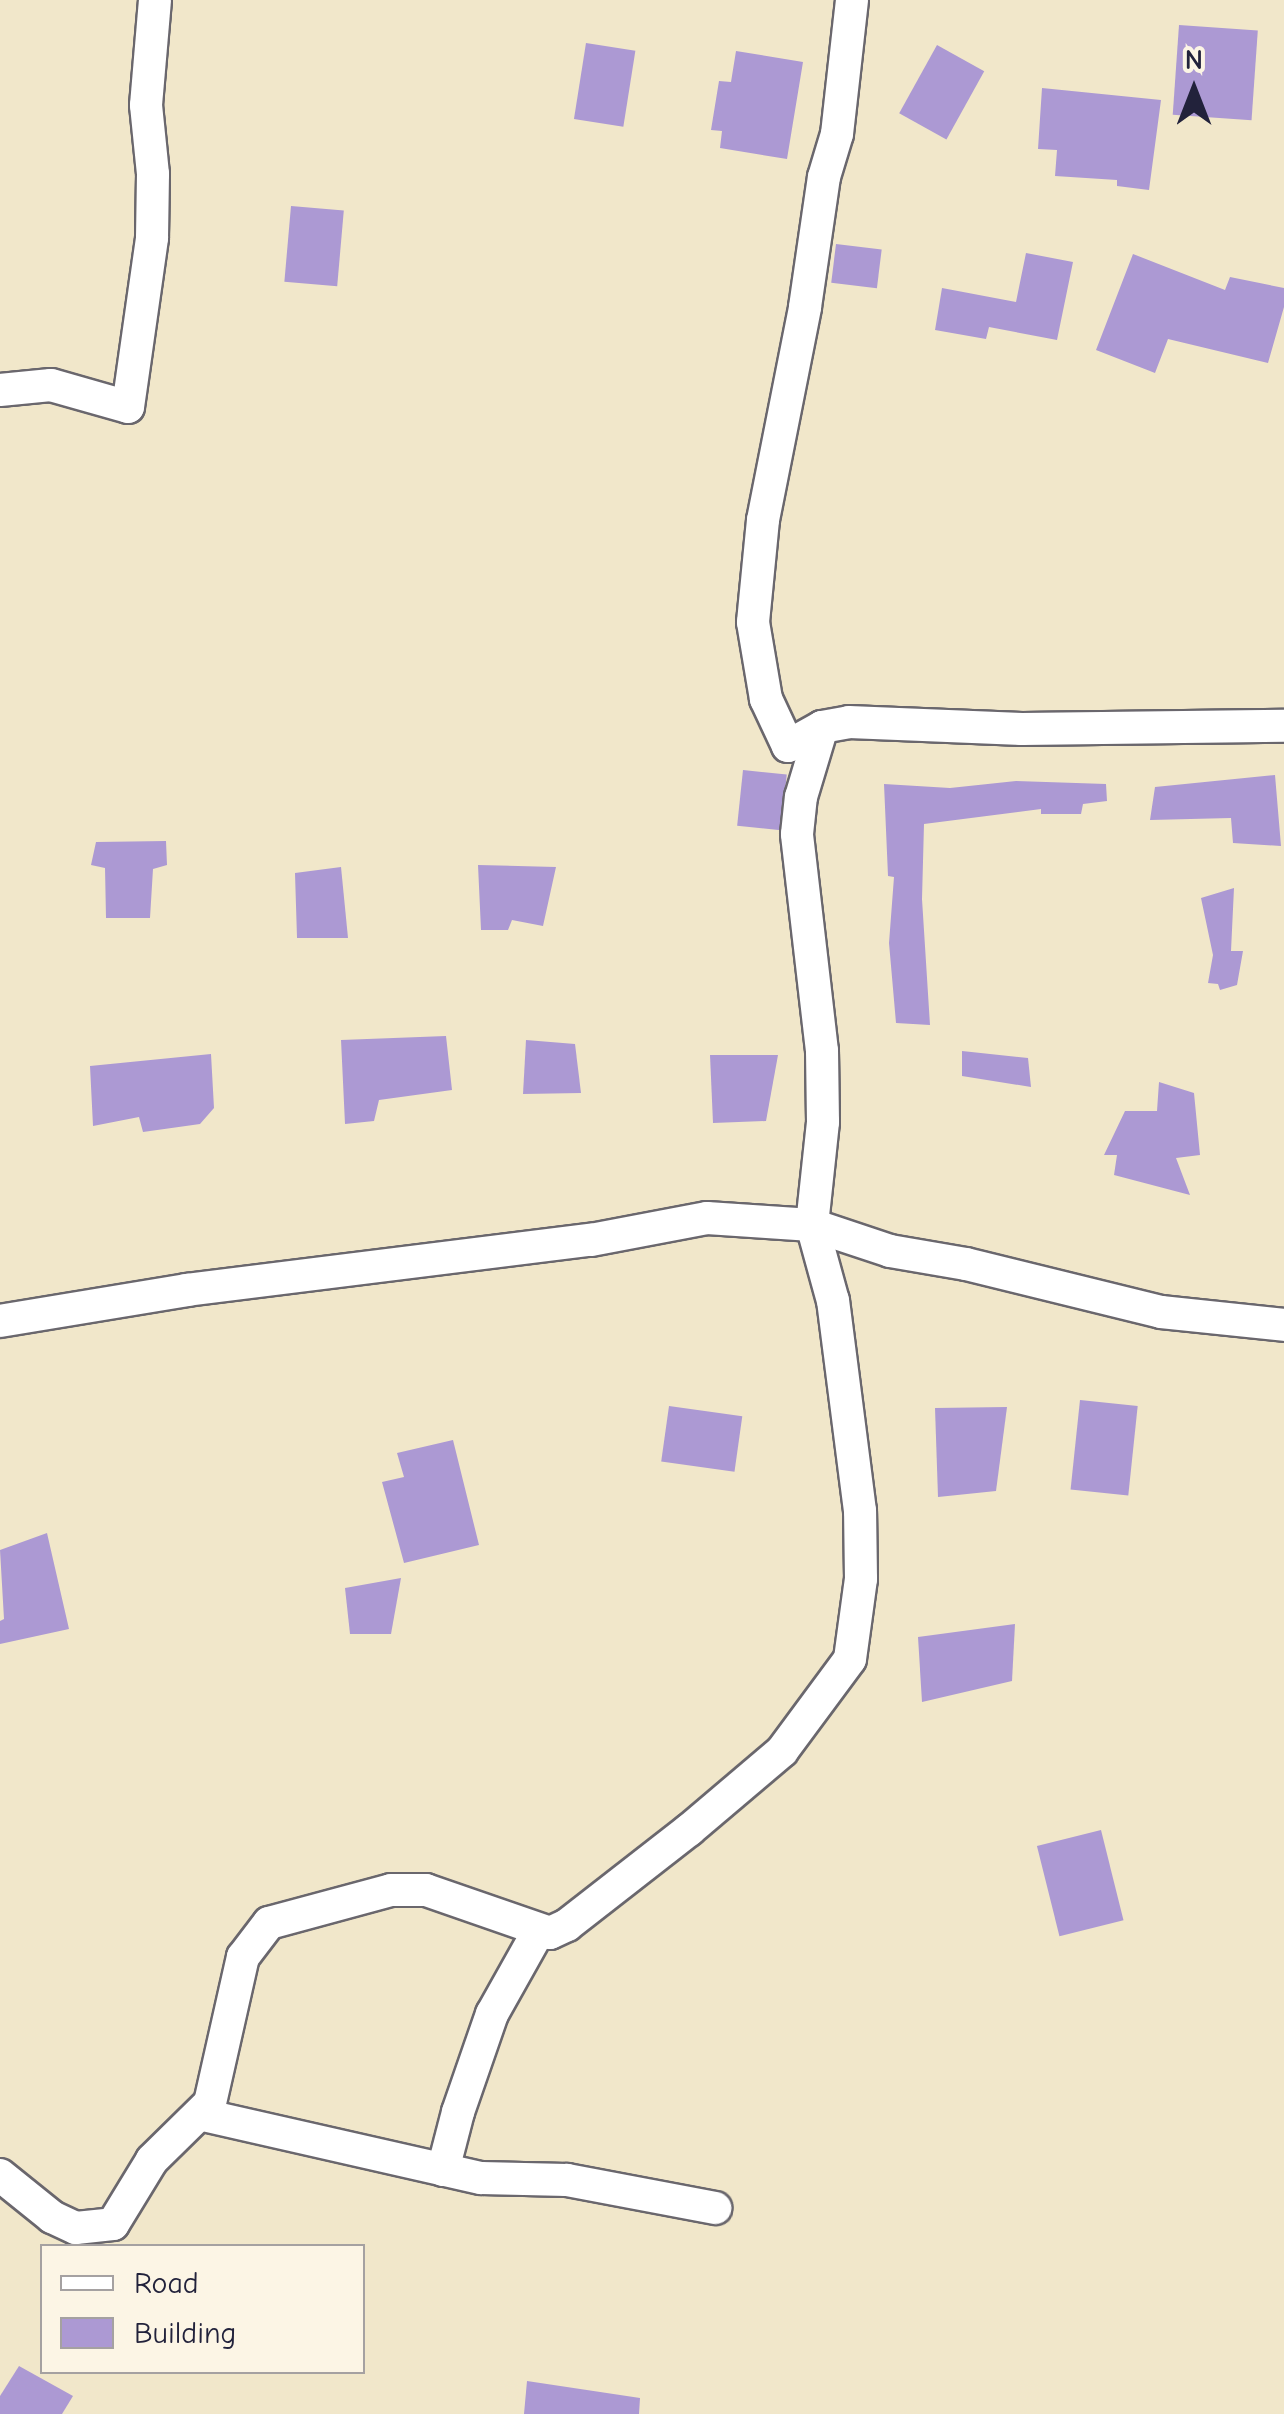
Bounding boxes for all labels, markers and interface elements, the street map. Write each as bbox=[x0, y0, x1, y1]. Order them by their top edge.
north arrow bbox=[1144, 40, 1244, 140]
text: N bbox=[1185, 44, 1203, 76]
legend bbox=[40, 2244, 365, 2374]
text: Road bbox=[134, 2266, 199, 2301]
text: Building bbox=[134, 2316, 237, 2351]

